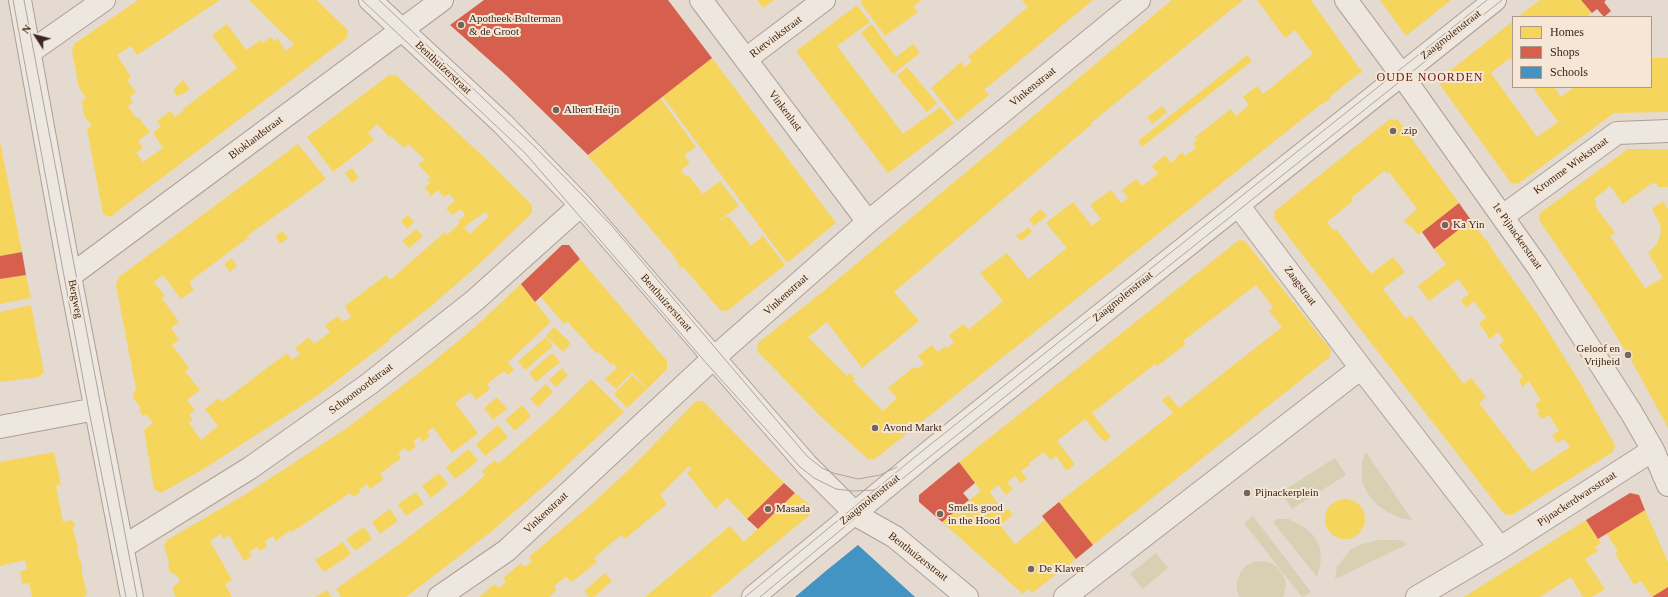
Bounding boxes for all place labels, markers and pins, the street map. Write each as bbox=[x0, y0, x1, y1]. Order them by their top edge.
place label: Apotheek Bulterman & de Groot bbox=[469, 12, 561, 38]
marker: Apotheek Bulterman & de Groot bbox=[456, 20, 466, 30]
place label: Albert Heijn bbox=[564, 103, 619, 117]
marker: Albert Heijn bbox=[551, 105, 561, 115]
place label: .zip bbox=[1401, 124, 1417, 138]
marker: .zip bbox=[1388, 126, 1398, 136]
place label: Ka Yin bbox=[1453, 218, 1484, 232]
marker: Ka Yin bbox=[1440, 220, 1450, 230]
place label: Geloof en Vrijheid bbox=[1576, 342, 1620, 368]
marker: Geloof en Vrijheid bbox=[1623, 350, 1633, 360]
place label: Avond Markt bbox=[883, 421, 942, 435]
marker: Avond Markt bbox=[870, 423, 880, 433]
place label: Pijnackerplein bbox=[1255, 486, 1319, 500]
marker: Pijnackerplein bbox=[1242, 488, 1252, 498]
place label: Smells good in the Hood bbox=[948, 501, 1003, 527]
place label: Masada bbox=[776, 502, 810, 516]
marker: Masada bbox=[763, 504, 773, 514]
marker: Smells good in the Hood bbox=[935, 509, 945, 519]
place label: De Klaver bbox=[1039, 562, 1085, 576]
marker: De Klaver bbox=[1026, 564, 1036, 574]

